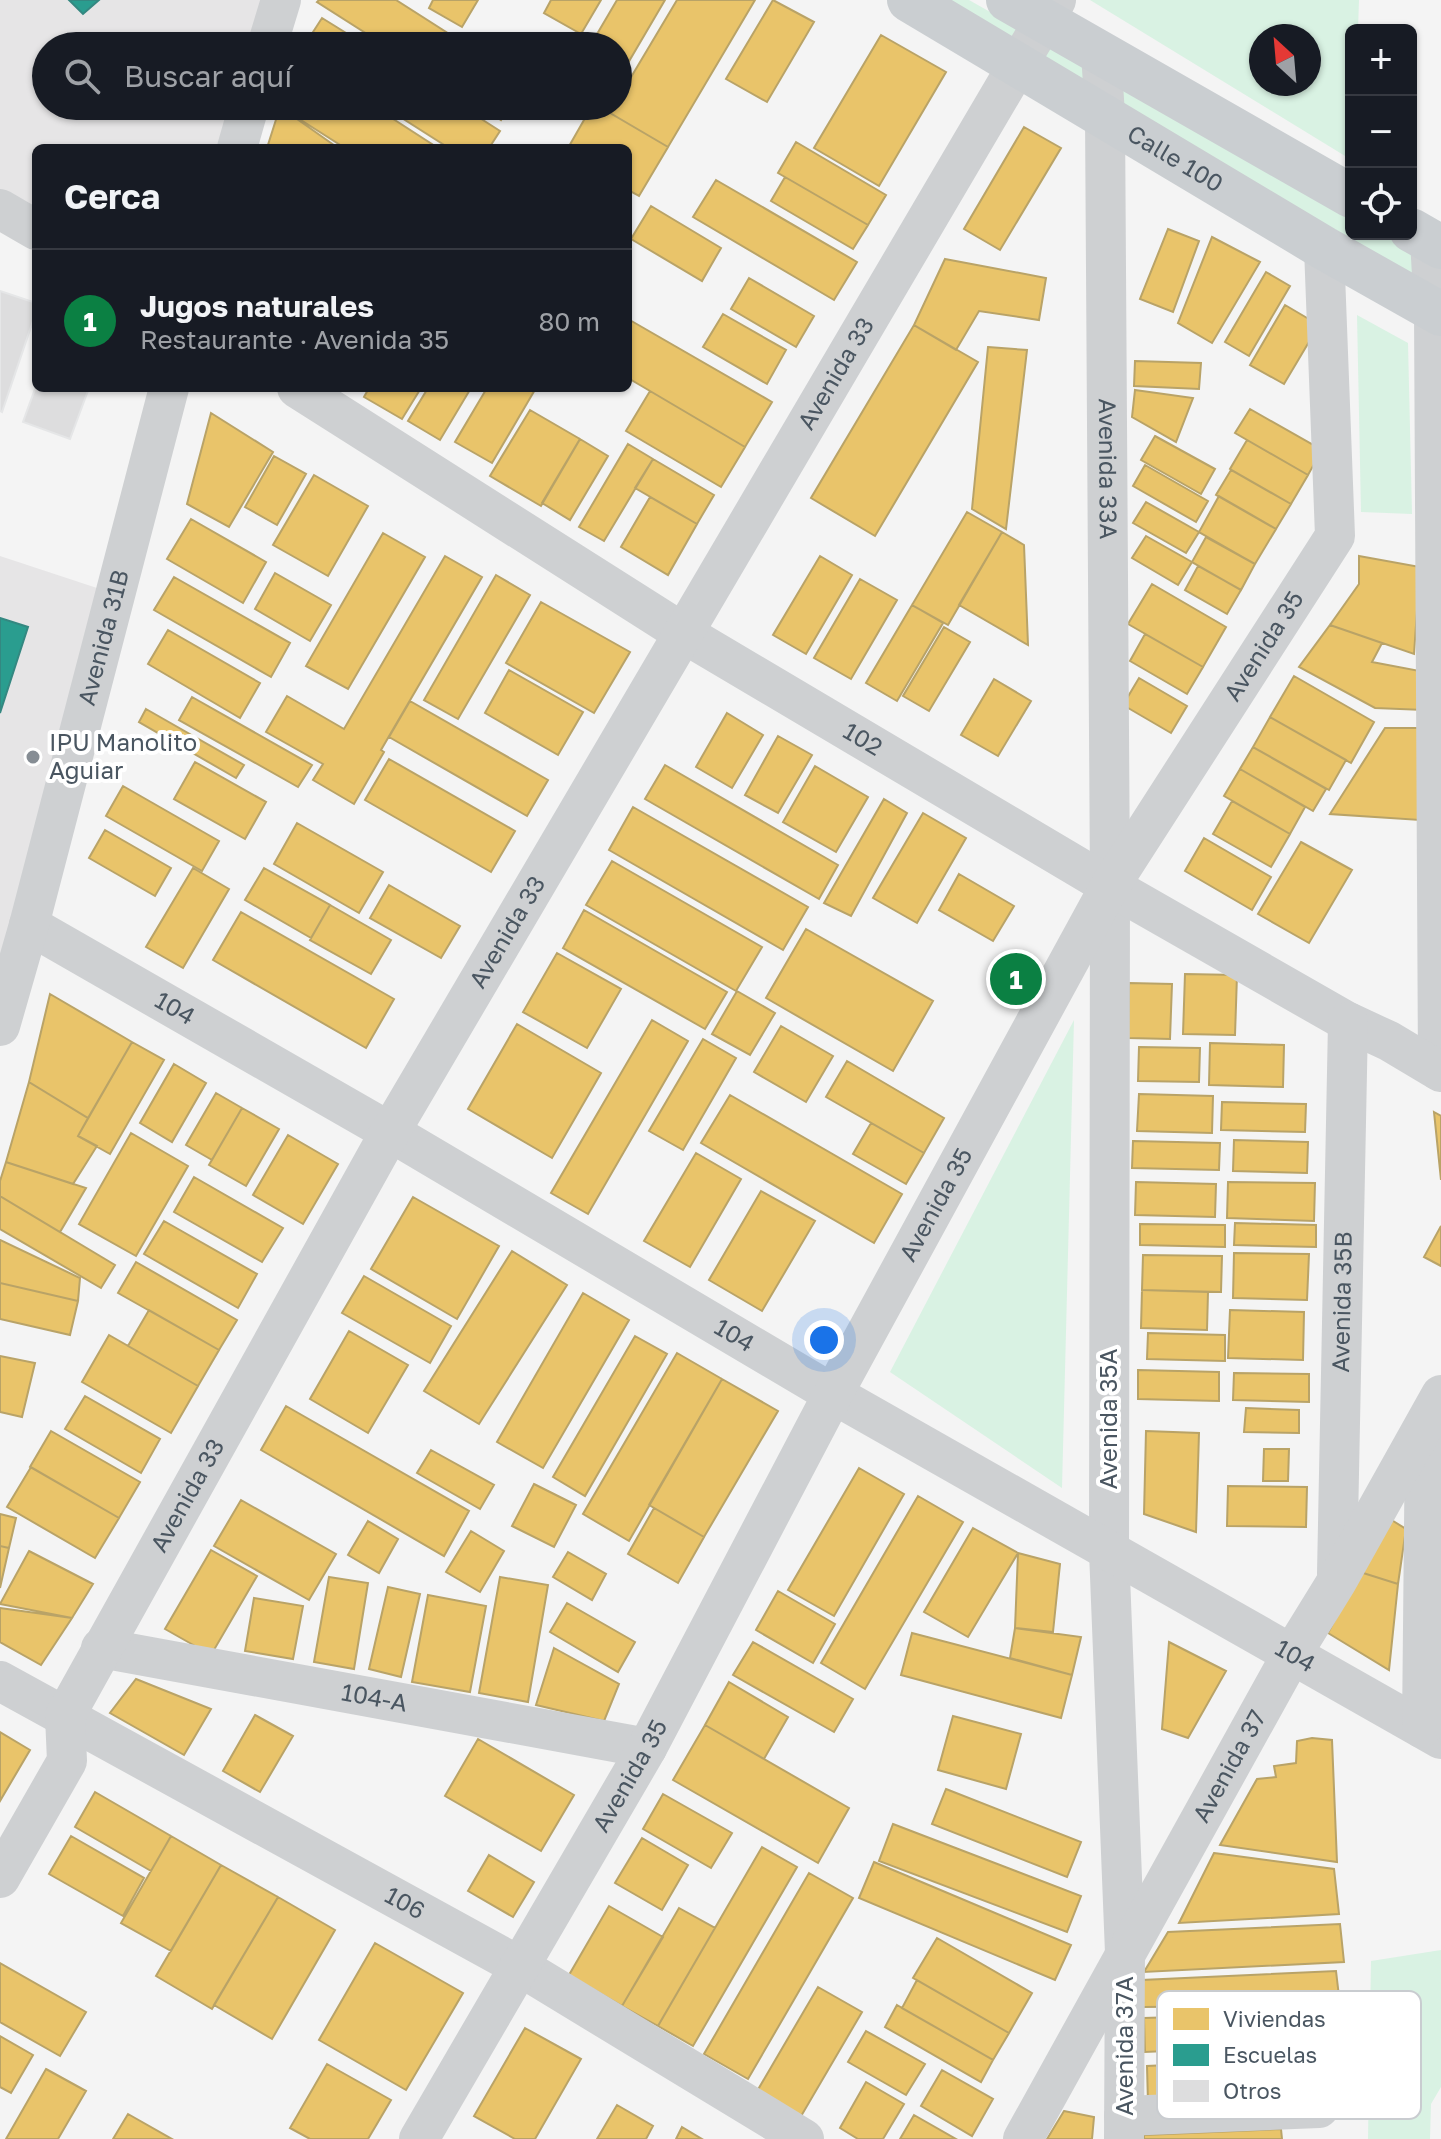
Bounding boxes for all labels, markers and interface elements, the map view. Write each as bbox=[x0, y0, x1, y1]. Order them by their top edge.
north arrow bbox=[1249, 24, 1321, 96]
map controls bbox=[1345, 24, 1417, 240]
button: + bbox=[1345, 24, 1417, 96]
search box bbox=[32, 32, 632, 120]
icon: search bbox=[60, 54, 104, 98]
text: Buscar aquí bbox=[124, 58, 292, 94]
button: − bbox=[1345, 96, 1417, 168]
street label: Calle 100 bbox=[1123, 118, 1229, 197]
button: locate bbox=[1345, 168, 1417, 240]
text: Cerca bbox=[64, 176, 160, 216]
text: Jugos naturales bbox=[140, 288, 374, 324]
text: 1 bbox=[83, 306, 97, 337]
text: 80 m bbox=[539, 306, 600, 337]
street label: Avenida 33 bbox=[791, 312, 879, 434]
text: Restaurante · Avenida 35 bbox=[140, 324, 449, 355]
street label: Avenida 33A bbox=[1094, 398, 1124, 540]
street label: Avenida 31B bbox=[71, 566, 134, 708]
street label: Avenida 35 bbox=[1217, 585, 1309, 706]
street label: 102 bbox=[839, 715, 888, 761]
place label: IPU Manolito Aguiar bbox=[49, 727, 197, 784]
marker: IPU Manolito Aguiar bbox=[24, 748, 42, 766]
street label: Avenida 33 bbox=[462, 870, 550, 993]
pin: 1 bbox=[990, 949, 1042, 1009]
street label: 104 bbox=[150, 984, 201, 1030]
street label: Avenida 35 bbox=[892, 1142, 978, 1266]
street label: Avenida 35B bbox=[1325, 1231, 1357, 1373]
street label: 104 bbox=[710, 1311, 760, 1357]
your location bbox=[804, 1320, 844, 1360]
street label: Avenida 35A bbox=[1093, 1348, 1122, 1490]
street label: Avenida 33 bbox=[143, 1433, 229, 1557]
street label: 104 bbox=[1271, 1632, 1321, 1678]
street label: 104-A bbox=[339, 1676, 410, 1717]
street label: Avenida 37 bbox=[1186, 1705, 1271, 1827]
street label: Avenida 35 bbox=[585, 1714, 672, 1837]
street label: 106 bbox=[381, 1879, 431, 1925]
street label: Avenida 37A bbox=[1109, 1976, 1138, 2116]
legend bbox=[1157, 1991, 1421, 2119]
text: Viviendas bbox=[1223, 2005, 1326, 2032]
text: Escuelas bbox=[1223, 2041, 1317, 2068]
text: Otros bbox=[1223, 2077, 1281, 2104]

